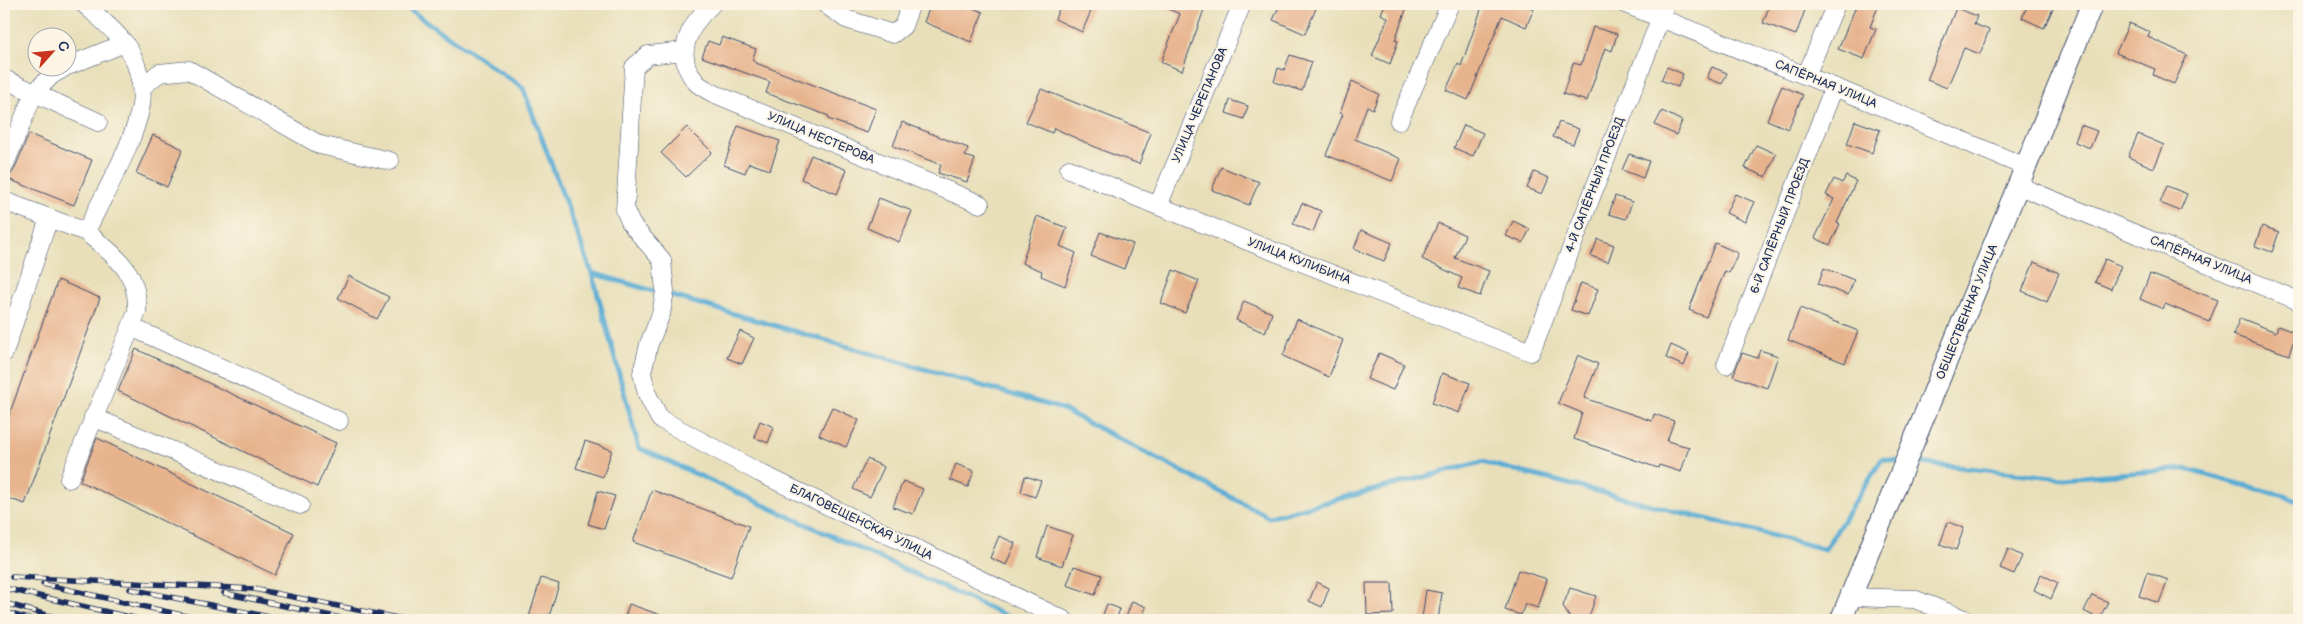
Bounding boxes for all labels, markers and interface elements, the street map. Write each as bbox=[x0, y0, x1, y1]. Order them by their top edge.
north arrow bbox=[28, 28, 78, 78]
text: С bbox=[53, 38, 73, 55]
street label: УЛИЦА ЧЕРЕПАНОВА bbox=[1169, 44, 1231, 165]
street label: САПЁРНАЯ УЛИЦА bbox=[1773, 56, 1880, 112]
street label: УЛИЦА НЕСТЕРОВА bbox=[765, 109, 877, 168]
street label: 4-Й САПЁРНЫЙ ПРОЕЗД bbox=[1561, 114, 1628, 255]
street label: 6-Й САПЁРНЫЙ ПРОЕЗД bbox=[1746, 155, 1813, 296]
street label: САПЁРНАЯ УЛИЦА bbox=[2148, 232, 2255, 288]
street label: УЛИЦА КУЛИБИНА bbox=[1245, 234, 1353, 288]
street label: ОБЩЕСТВЕННАЯ УЛИЦА bbox=[1933, 242, 2001, 382]
street label: БЛАГОВЕЩЕНСКАЯ УЛИЦА bbox=[787, 481, 936, 564]

